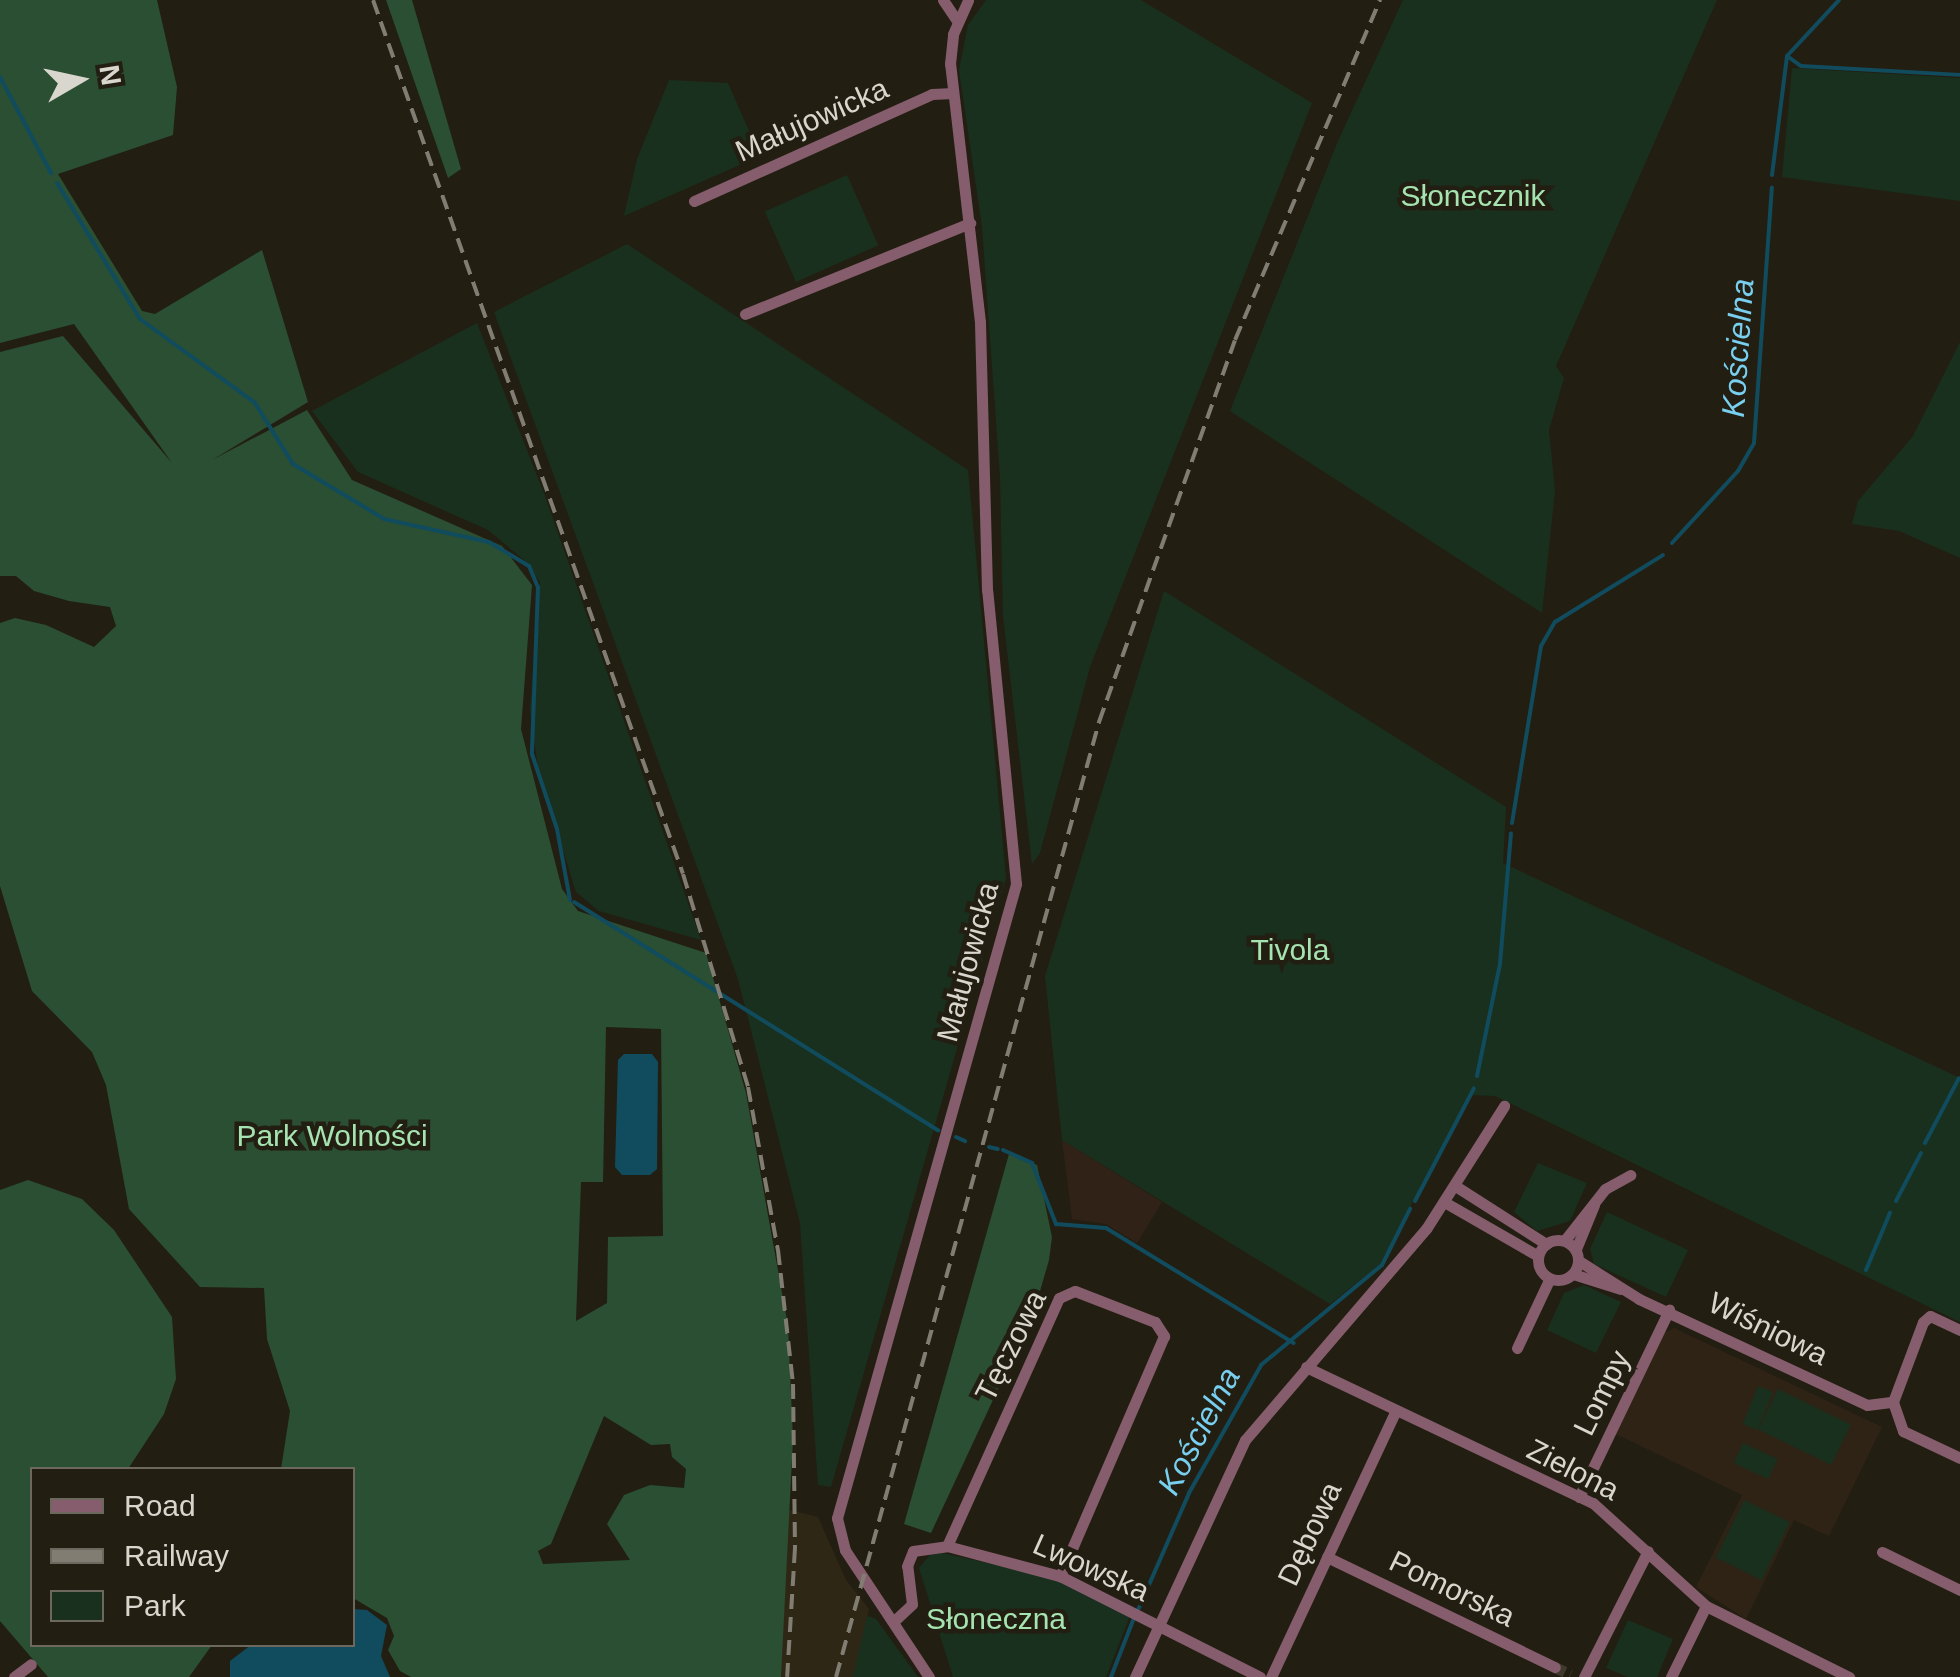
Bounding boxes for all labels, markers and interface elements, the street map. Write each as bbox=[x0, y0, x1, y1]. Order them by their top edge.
north arrow bbox=[30, 30, 130, 130]
text: N bbox=[93, 63, 127, 88]
street label: Małujowicka bbox=[730, 70, 894, 170]
park label: Słonecznik bbox=[1400, 178, 1546, 214]
water label: Kościelna bbox=[1714, 277, 1762, 419]
street label: Małujowicka bbox=[929, 878, 1007, 1046]
park label: Tivola bbox=[1251, 932, 1329, 968]
park label: Park Wolności bbox=[236, 1118, 428, 1154]
street label: Tęczowa bbox=[968, 1284, 1054, 1408]
street label: Wiśniowa bbox=[1702, 1285, 1834, 1373]
street label: Lompy bbox=[1566, 1345, 1638, 1441]
water label: Kościelna bbox=[1149, 1361, 1249, 1501]
street label: Zielona bbox=[1521, 1432, 1625, 1508]
legend bbox=[30, 1467, 355, 1647]
street label: Dębowa bbox=[1270, 1477, 1350, 1591]
text: Road bbox=[124, 1489, 196, 1522]
street label: Lwowska bbox=[1027, 1526, 1155, 1610]
text: Railway bbox=[124, 1539, 229, 1572]
street label: Pomorska bbox=[1383, 1543, 1521, 1635]
text: Park bbox=[124, 1589, 186, 1622]
park label: Słoneczna bbox=[926, 1601, 1066, 1637]

